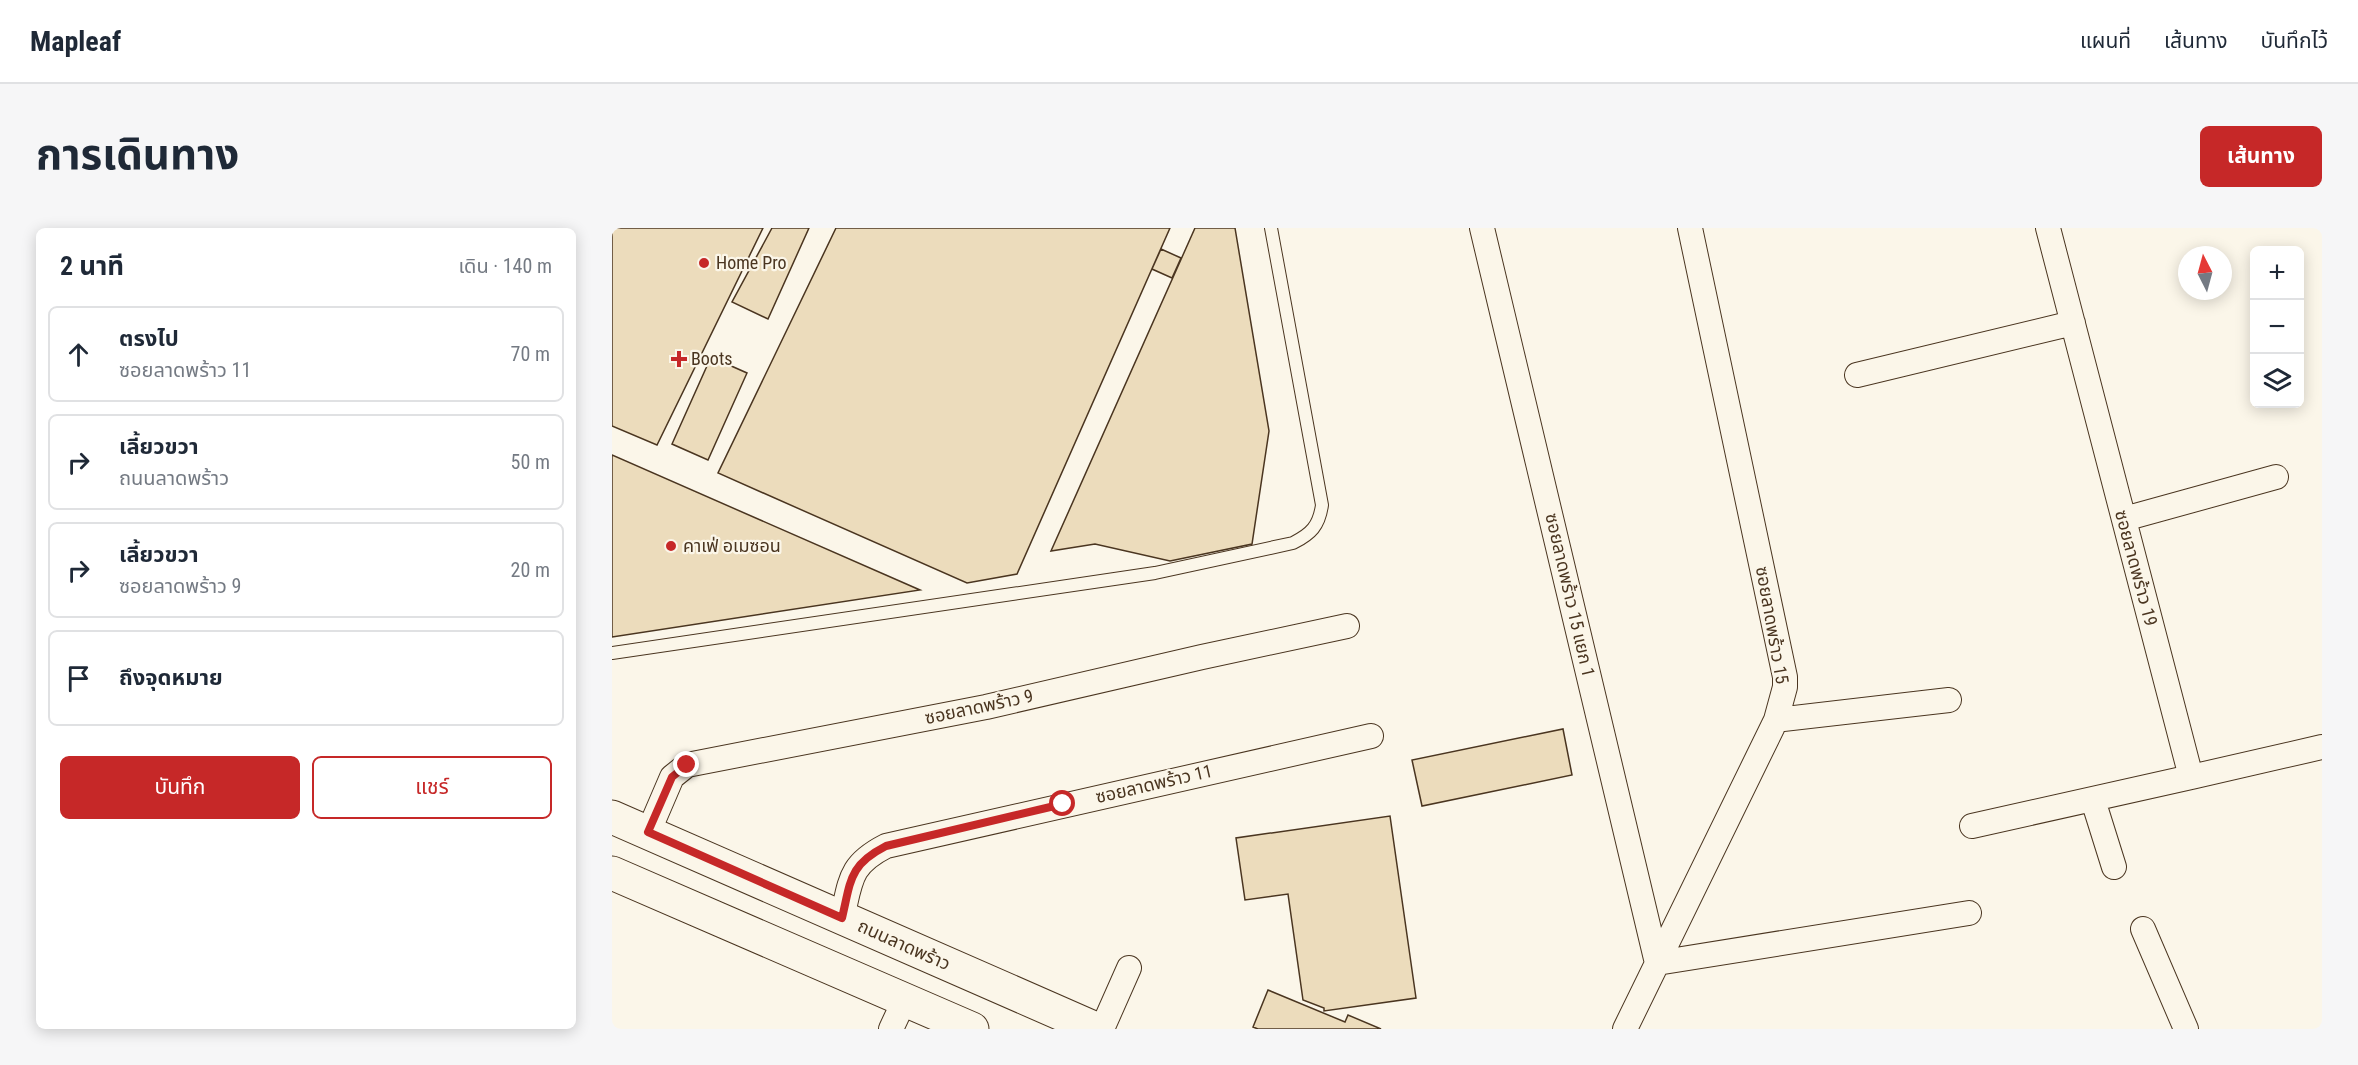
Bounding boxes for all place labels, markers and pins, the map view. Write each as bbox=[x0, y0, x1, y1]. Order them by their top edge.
place label: Home Pro bbox=[716, 252, 787, 273]
marker: Home Pro bbox=[697, 256, 711, 270]
place label: Boots bbox=[691, 348, 732, 369]
marker: Boots bbox=[672, 352, 686, 366]
place label: คาเฟ่ อเมซอน bbox=[683, 535, 781, 556]
marker: คาเฟ่ อเมซอน bbox=[664, 539, 678, 553]

